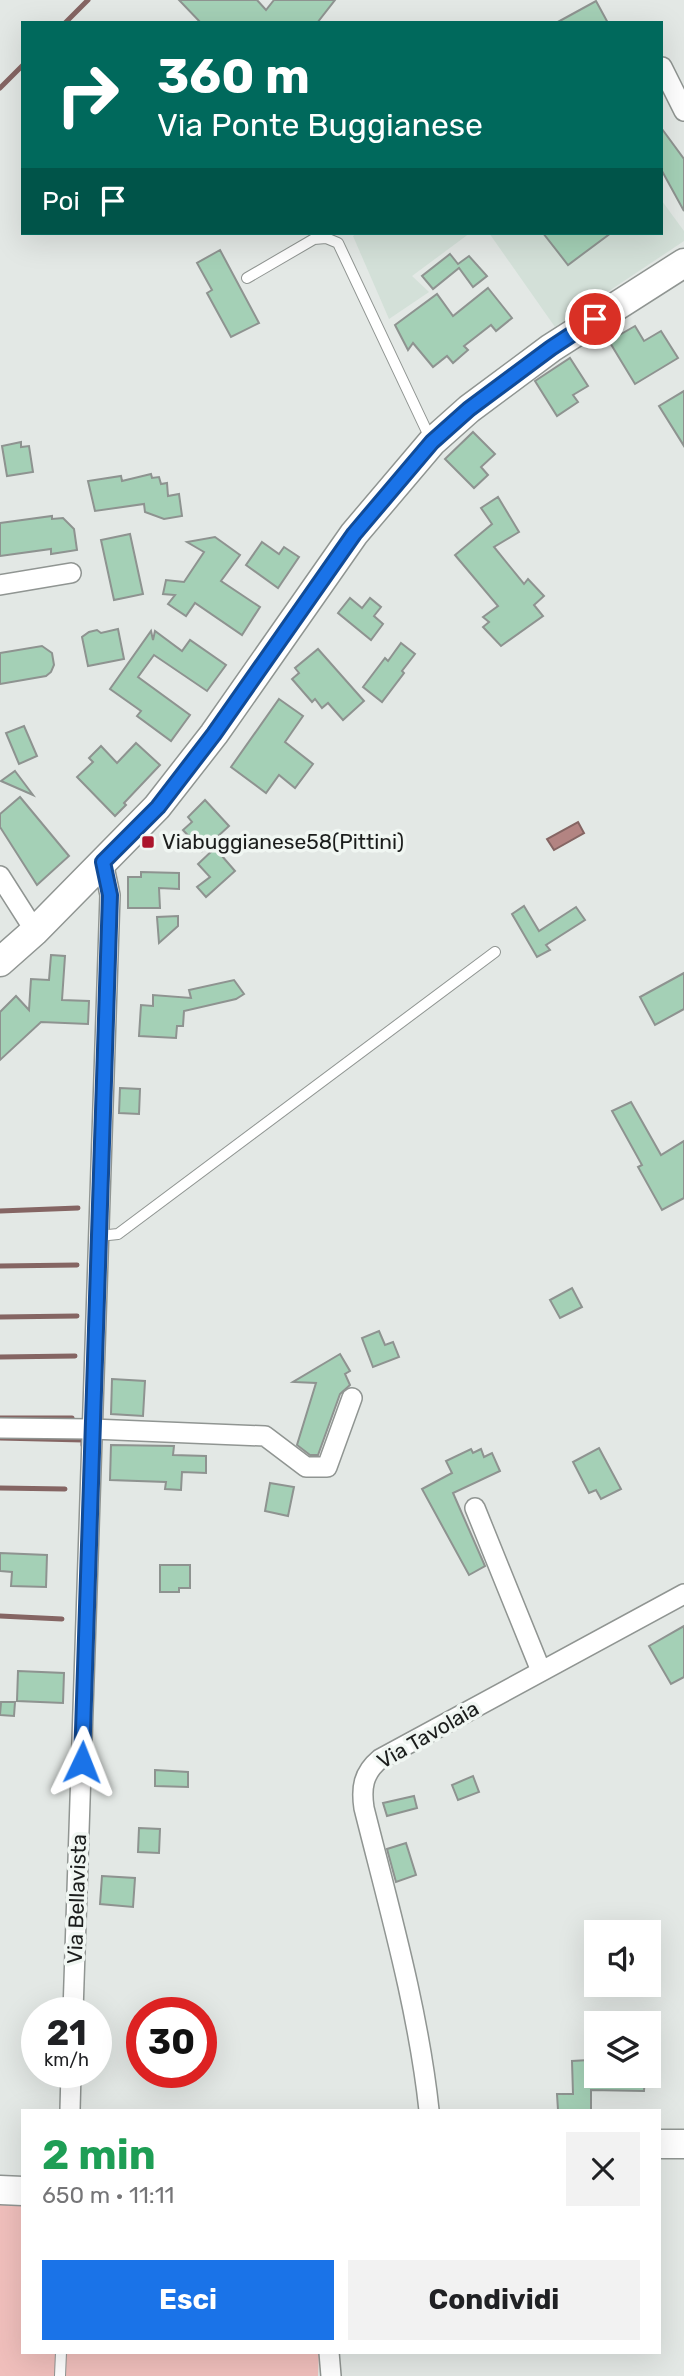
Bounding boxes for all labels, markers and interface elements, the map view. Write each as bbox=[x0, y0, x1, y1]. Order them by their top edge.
text: 360 m bbox=[157, 47, 310, 105]
icon: right bbox=[42, 49, 133, 140]
text: Via Ponte Buggianese bbox=[157, 106, 483, 144]
icon: arrive bbox=[94, 182, 132, 220]
text: Poi bbox=[42, 186, 80, 217]
pin bbox=[565, 289, 625, 349]
icon: arrive bbox=[576, 300, 614, 338]
place label: Viabuggianese58(Pittini) bbox=[162, 829, 404, 854]
marker: Viabuggianese58(Pittini) bbox=[140, 834, 156, 850]
street label: Via Tavolaia bbox=[372, 1695, 483, 1774]
position arrow bbox=[45, 1725, 119, 1799]
street label: Via Bellavista bbox=[62, 1834, 91, 1964]
map controls bbox=[584, 1920, 661, 2088]
button: sound bbox=[584, 1920, 661, 1997]
speed limit sign: 30 bbox=[126, 1997, 217, 2088]
button: layers bbox=[584, 2011, 661, 2088]
text: 21 bbox=[46, 2012, 87, 2054]
text: km/h bbox=[44, 2049, 89, 2071]
text: 2 min bbox=[42, 2130, 156, 2180]
button: close bbox=[566, 2132, 640, 2206]
text: 650 m · 11:11 bbox=[42, 2181, 174, 2209]
button: Esci bbox=[42, 2260, 334, 2340]
button: Condividi bbox=[348, 2260, 640, 2340]

